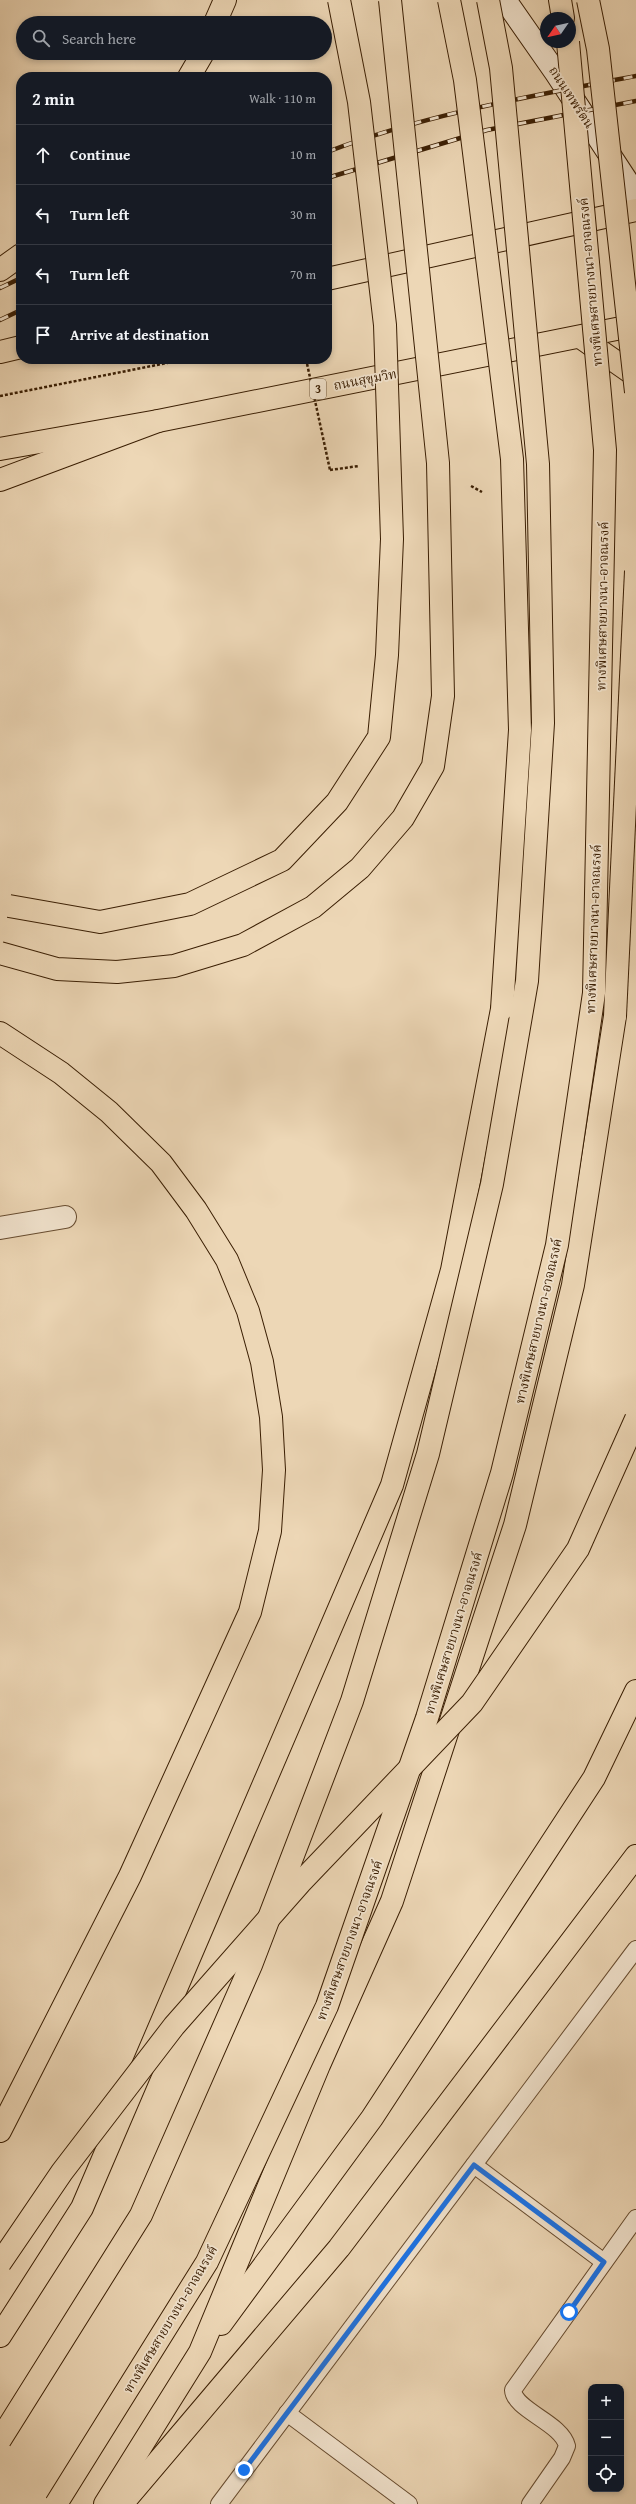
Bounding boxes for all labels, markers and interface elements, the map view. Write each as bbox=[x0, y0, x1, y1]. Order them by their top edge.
north arrow bbox=[540, 12, 576, 48]
search box bbox=[16, 16, 332, 60]
icon: search bbox=[30, 27, 52, 49]
text: Search here bbox=[62, 28, 136, 49]
street label: ถนนเทพรัตน bbox=[544, 62, 599, 132]
text: 2 min bbox=[32, 86, 74, 111]
text: Walk · 110 m bbox=[249, 89, 316, 108]
icon: ahead bbox=[32, 144, 54, 166]
text: Continue bbox=[70, 144, 131, 165]
text: 10 m bbox=[290, 145, 316, 164]
street label: ทางพิเศษสายบางนา-อาจณรงค์ bbox=[574, 197, 607, 367]
icon: left bbox=[32, 204, 54, 226]
text: Turn left bbox=[70, 204, 129, 225]
text: 30 m bbox=[290, 205, 316, 224]
icon: left bbox=[32, 264, 54, 286]
text: Turn left bbox=[70, 264, 129, 285]
text: 70 m bbox=[290, 265, 316, 284]
icon: arrive bbox=[32, 324, 54, 346]
text: Arrive at destination bbox=[70, 324, 209, 345]
street label: ถนนสุขุมวิท bbox=[332, 364, 398, 395]
road number: 3 bbox=[310, 379, 326, 399]
street label: ทางพิเศษสายบางนา-อาจณรงค์ bbox=[592, 521, 613, 691]
street label: ทางพิเศษสายบางนา-อาจณรงค์ bbox=[581, 844, 606, 1014]
street label: ทางพิเศษสายบางนา-อาจณรงค์ bbox=[510, 1237, 567, 1406]
street label: ทางพิเศษสายบางนา-อาจณรงค์ bbox=[420, 1549, 487, 1717]
street label: ทางพิเศษสายบางนา-อาจณรงค์ bbox=[312, 1857, 387, 2023]
street label: ทางพิเศษสายบางนา-อาจณรงค์ bbox=[119, 2242, 222, 2397]
route start bbox=[560, 2303, 578, 2321]
map controls bbox=[588, 2384, 624, 2492]
button: + bbox=[588, 2384, 624, 2420]
button: − bbox=[588, 2420, 624, 2456]
button: locate bbox=[588, 2456, 624, 2492]
route end bbox=[235, 2461, 253, 2479]

